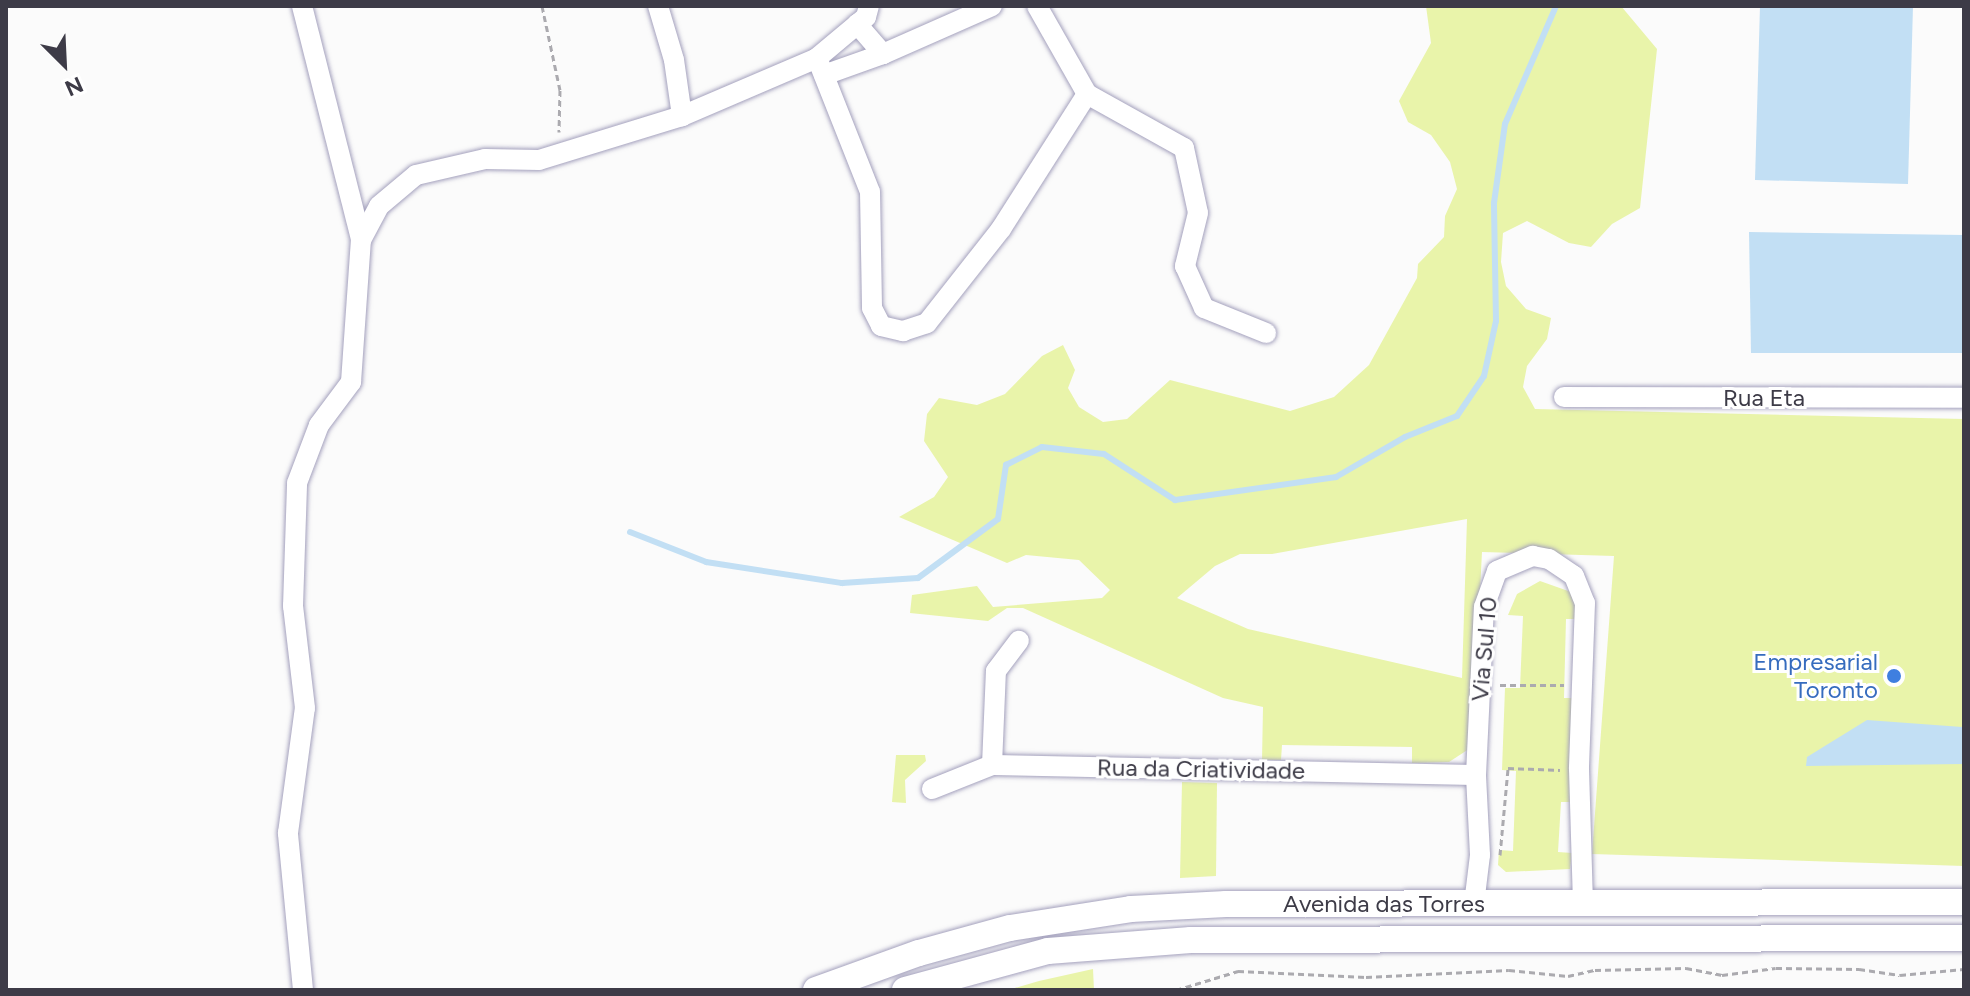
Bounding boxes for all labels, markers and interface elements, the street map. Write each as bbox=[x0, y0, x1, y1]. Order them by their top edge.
north arrow bbox=[24, 24, 104, 104]
text: N bbox=[61, 71, 87, 102]
street label: Rua Eta bbox=[1723, 384, 1805, 412]
street label: Via Sul 10 bbox=[1465, 595, 1503, 703]
place label: Empresarial Toronto bbox=[1753, 648, 1878, 704]
marker: Empresarial Toronto bbox=[1885, 667, 1903, 685]
street label: Rua da Criatividade bbox=[1097, 753, 1305, 785]
street label: Avenida das Torres bbox=[1283, 890, 1485, 918]

